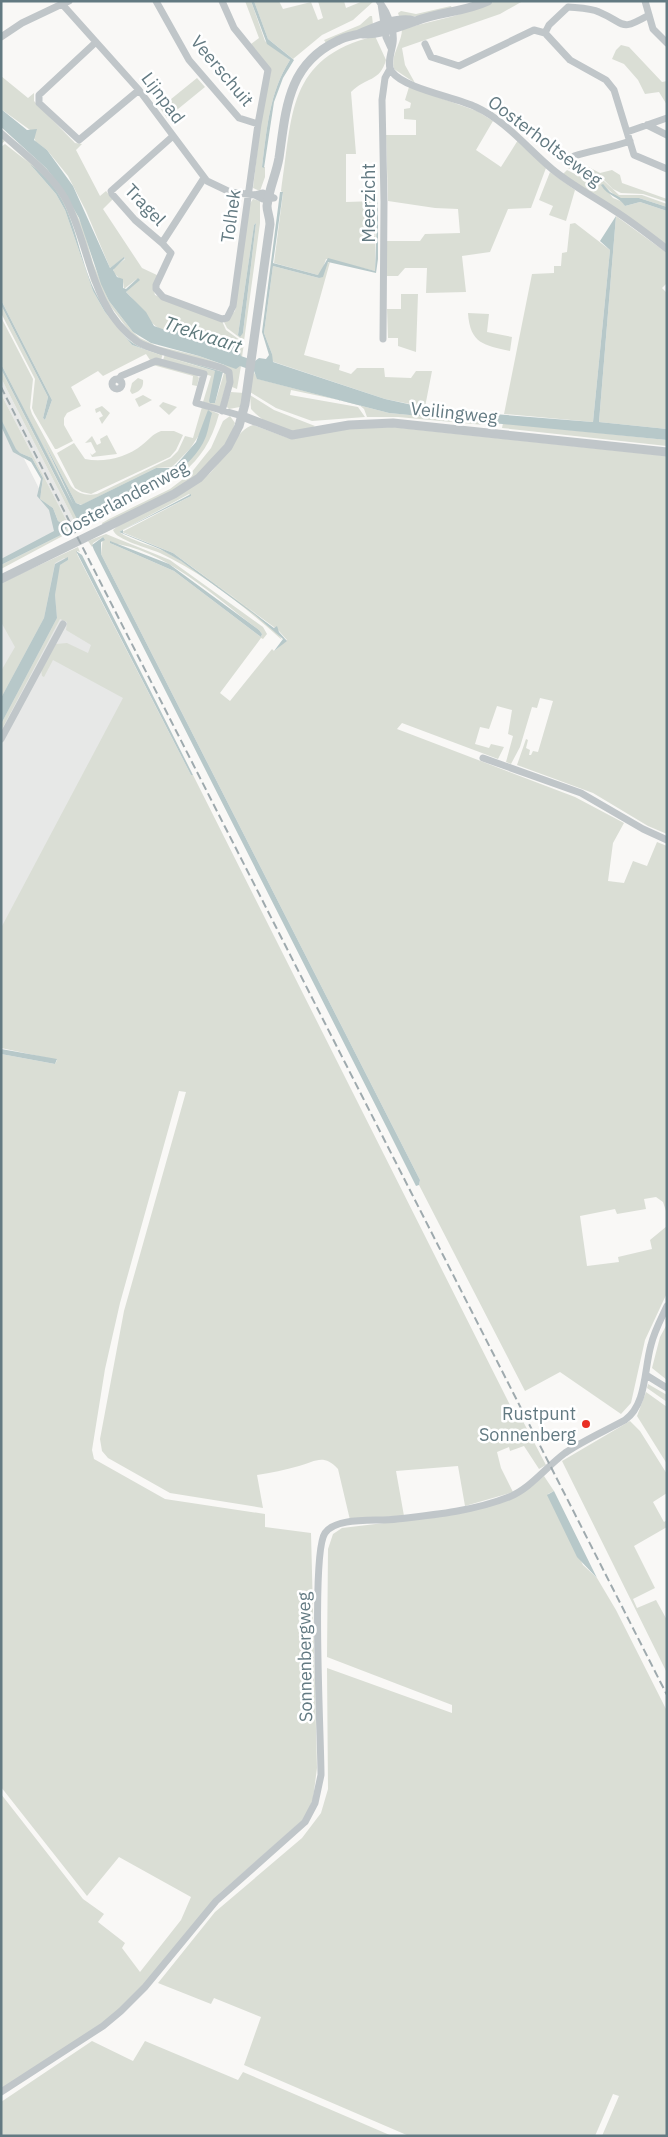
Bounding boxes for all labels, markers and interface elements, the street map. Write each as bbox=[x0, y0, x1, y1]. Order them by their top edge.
street label: Veerschuit bbox=[186, 30, 259, 111]
street label: Lijnpad bbox=[137, 67, 190, 128]
street label: Oosterholtseweg bbox=[484, 90, 607, 191]
street label: Meerzicht bbox=[357, 163, 380, 243]
street label: Tragel bbox=[120, 179, 171, 231]
street label: Tolhek bbox=[215, 187, 246, 244]
water label: Trekvaart bbox=[161, 310, 246, 358]
street label: Veilingweg bbox=[410, 397, 499, 429]
street label: Oosterlandenweg bbox=[55, 455, 193, 542]
place label: Rustpunt Sonnenberg bbox=[479, 1402, 576, 1446]
marker: Rustpunt Sonnenberg bbox=[580, 1418, 592, 1430]
street label: Sonnenbergweg bbox=[292, 1591, 317, 1722]

